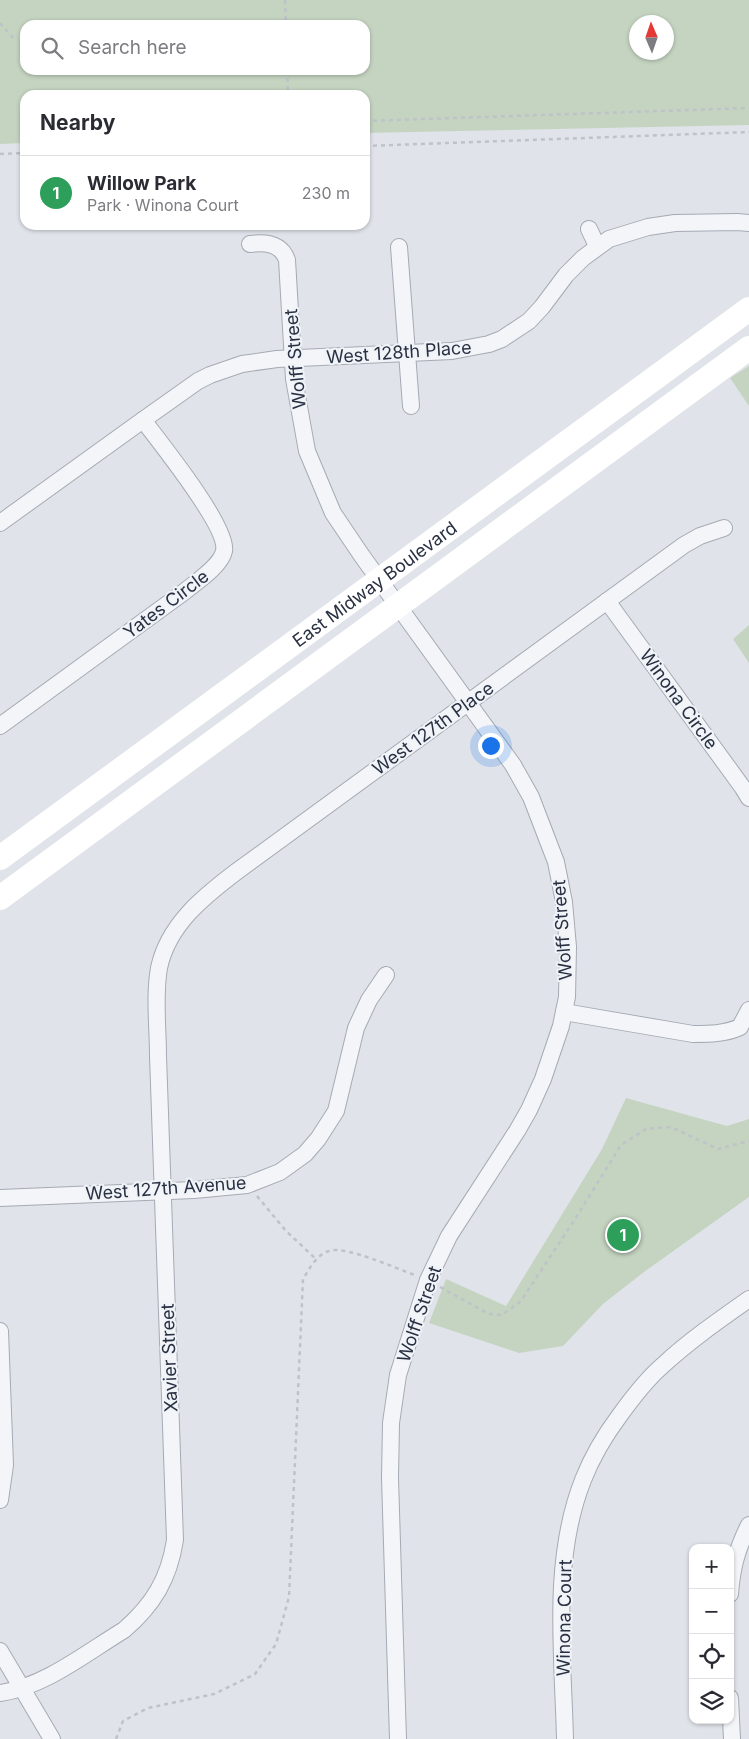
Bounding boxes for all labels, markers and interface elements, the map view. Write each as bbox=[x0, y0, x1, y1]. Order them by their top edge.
north arrow bbox=[629, 15, 674, 60]
search box bbox=[20, 20, 370, 75]
icon: search bbox=[38, 34, 66, 62]
text: Search here bbox=[78, 36, 187, 59]
text: Nearby bbox=[40, 110, 115, 135]
text: Willow Park bbox=[87, 172, 196, 195]
text: 1 bbox=[53, 183, 59, 203]
text: 230 m bbox=[302, 183, 350, 203]
text: Park · Winona Court bbox=[87, 195, 239, 215]
street label: Wolff Street bbox=[280, 308, 310, 410]
street label: West 128th Place bbox=[326, 336, 472, 368]
street label: East Midway Boulevard bbox=[288, 517, 460, 651]
street label: Yates Circle bbox=[119, 565, 213, 643]
street label: Winona Circle bbox=[636, 645, 722, 753]
street label: West 127th Place bbox=[368, 677, 498, 779]
your location bbox=[478, 733, 504, 759]
street label: Wolff Street bbox=[548, 879, 576, 981]
street label: West 127th Avenue bbox=[85, 1172, 247, 1204]
pin: 1 bbox=[607, 1216, 639, 1254]
street label: Wolff Street bbox=[393, 1263, 445, 1365]
street label: Xavier Street bbox=[157, 1303, 181, 1413]
map controls bbox=[689, 1544, 734, 1724]
button: + bbox=[689, 1544, 734, 1589]
street label: Winona Court bbox=[552, 1559, 576, 1677]
button: − bbox=[689, 1589, 734, 1634]
button: locate bbox=[689, 1634, 734, 1679]
button: layers bbox=[689, 1679, 734, 1724]

